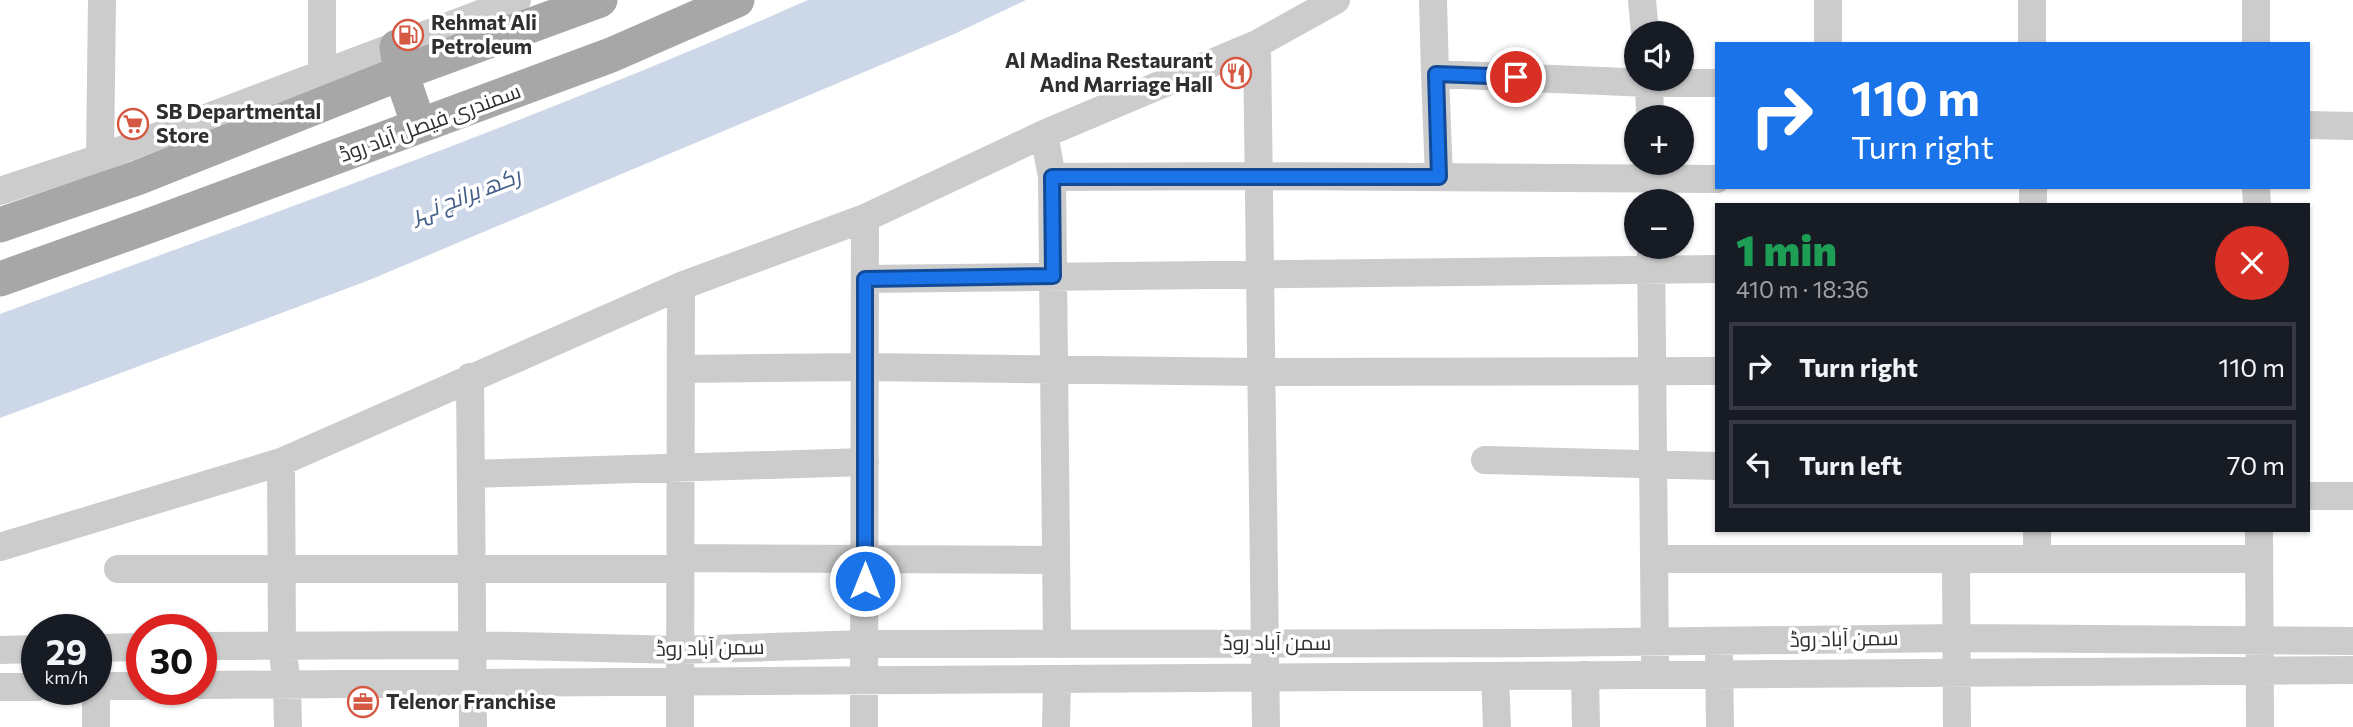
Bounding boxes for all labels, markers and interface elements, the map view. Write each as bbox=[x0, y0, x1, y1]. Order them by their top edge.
place label: Rehmat Ali Petroleum bbox=[431, 9, 537, 58]
fuel station icon: Rehmat Ali Petroleum bbox=[391, 18, 425, 52]
map controls bbox=[1624, 21, 1694, 259]
button: sound bbox=[1624, 21, 1694, 91]
place label: Al Madina Restaurant And Marriage Hall bbox=[1005, 47, 1213, 96]
pin bbox=[1486, 47, 1546, 107]
restaurant icon: Al Madina Restaurant And Marriage Hall bbox=[1219, 56, 1253, 90]
icon: arrive bbox=[1497, 58, 1535, 96]
text: 110 m bbox=[1851, 66, 1980, 126]
icon: right bbox=[1736, 70, 1827, 161]
street label: سمندری فیصل آباد روڈ bbox=[335, 77, 524, 168]
place label: SB Departmental Store bbox=[156, 98, 321, 147]
button: + bbox=[1624, 105, 1694, 175]
supermarket icon: SB Departmental Store bbox=[116, 107, 150, 141]
text: Turn right bbox=[1851, 126, 1994, 166]
water label: رکھ برانچ نہر bbox=[405, 160, 527, 231]
button: − bbox=[1624, 189, 1694, 259]
text: 1 min bbox=[1736, 223, 1837, 275]
button: close bbox=[2215, 226, 2289, 300]
text: 410 m · 18:36 bbox=[1736, 275, 1869, 303]
icon: right bbox=[1740, 347, 1778, 385]
text: Turn right bbox=[1799, 351, 1918, 382]
text: 110 m bbox=[2218, 351, 2285, 382]
icon: left bbox=[1740, 445, 1778, 483]
text: Turn left bbox=[1799, 449, 1902, 480]
text: 70 m bbox=[2227, 449, 2285, 480]
position arrow bbox=[828, 544, 902, 618]
speed limit sign: 30 bbox=[126, 614, 217, 705]
street label: سمن آباد روڈ bbox=[1789, 624, 1899, 653]
text: 29 bbox=[46, 629, 87, 672]
street label: سمن آباد روڈ bbox=[1223, 629, 1331, 656]
street label: سمن آباد روڈ bbox=[655, 633, 765, 662]
text: km/h bbox=[45, 666, 88, 688]
office icon: Telenor Franchise bbox=[346, 685, 380, 719]
place label: Telenor Franchise bbox=[386, 688, 556, 713]

